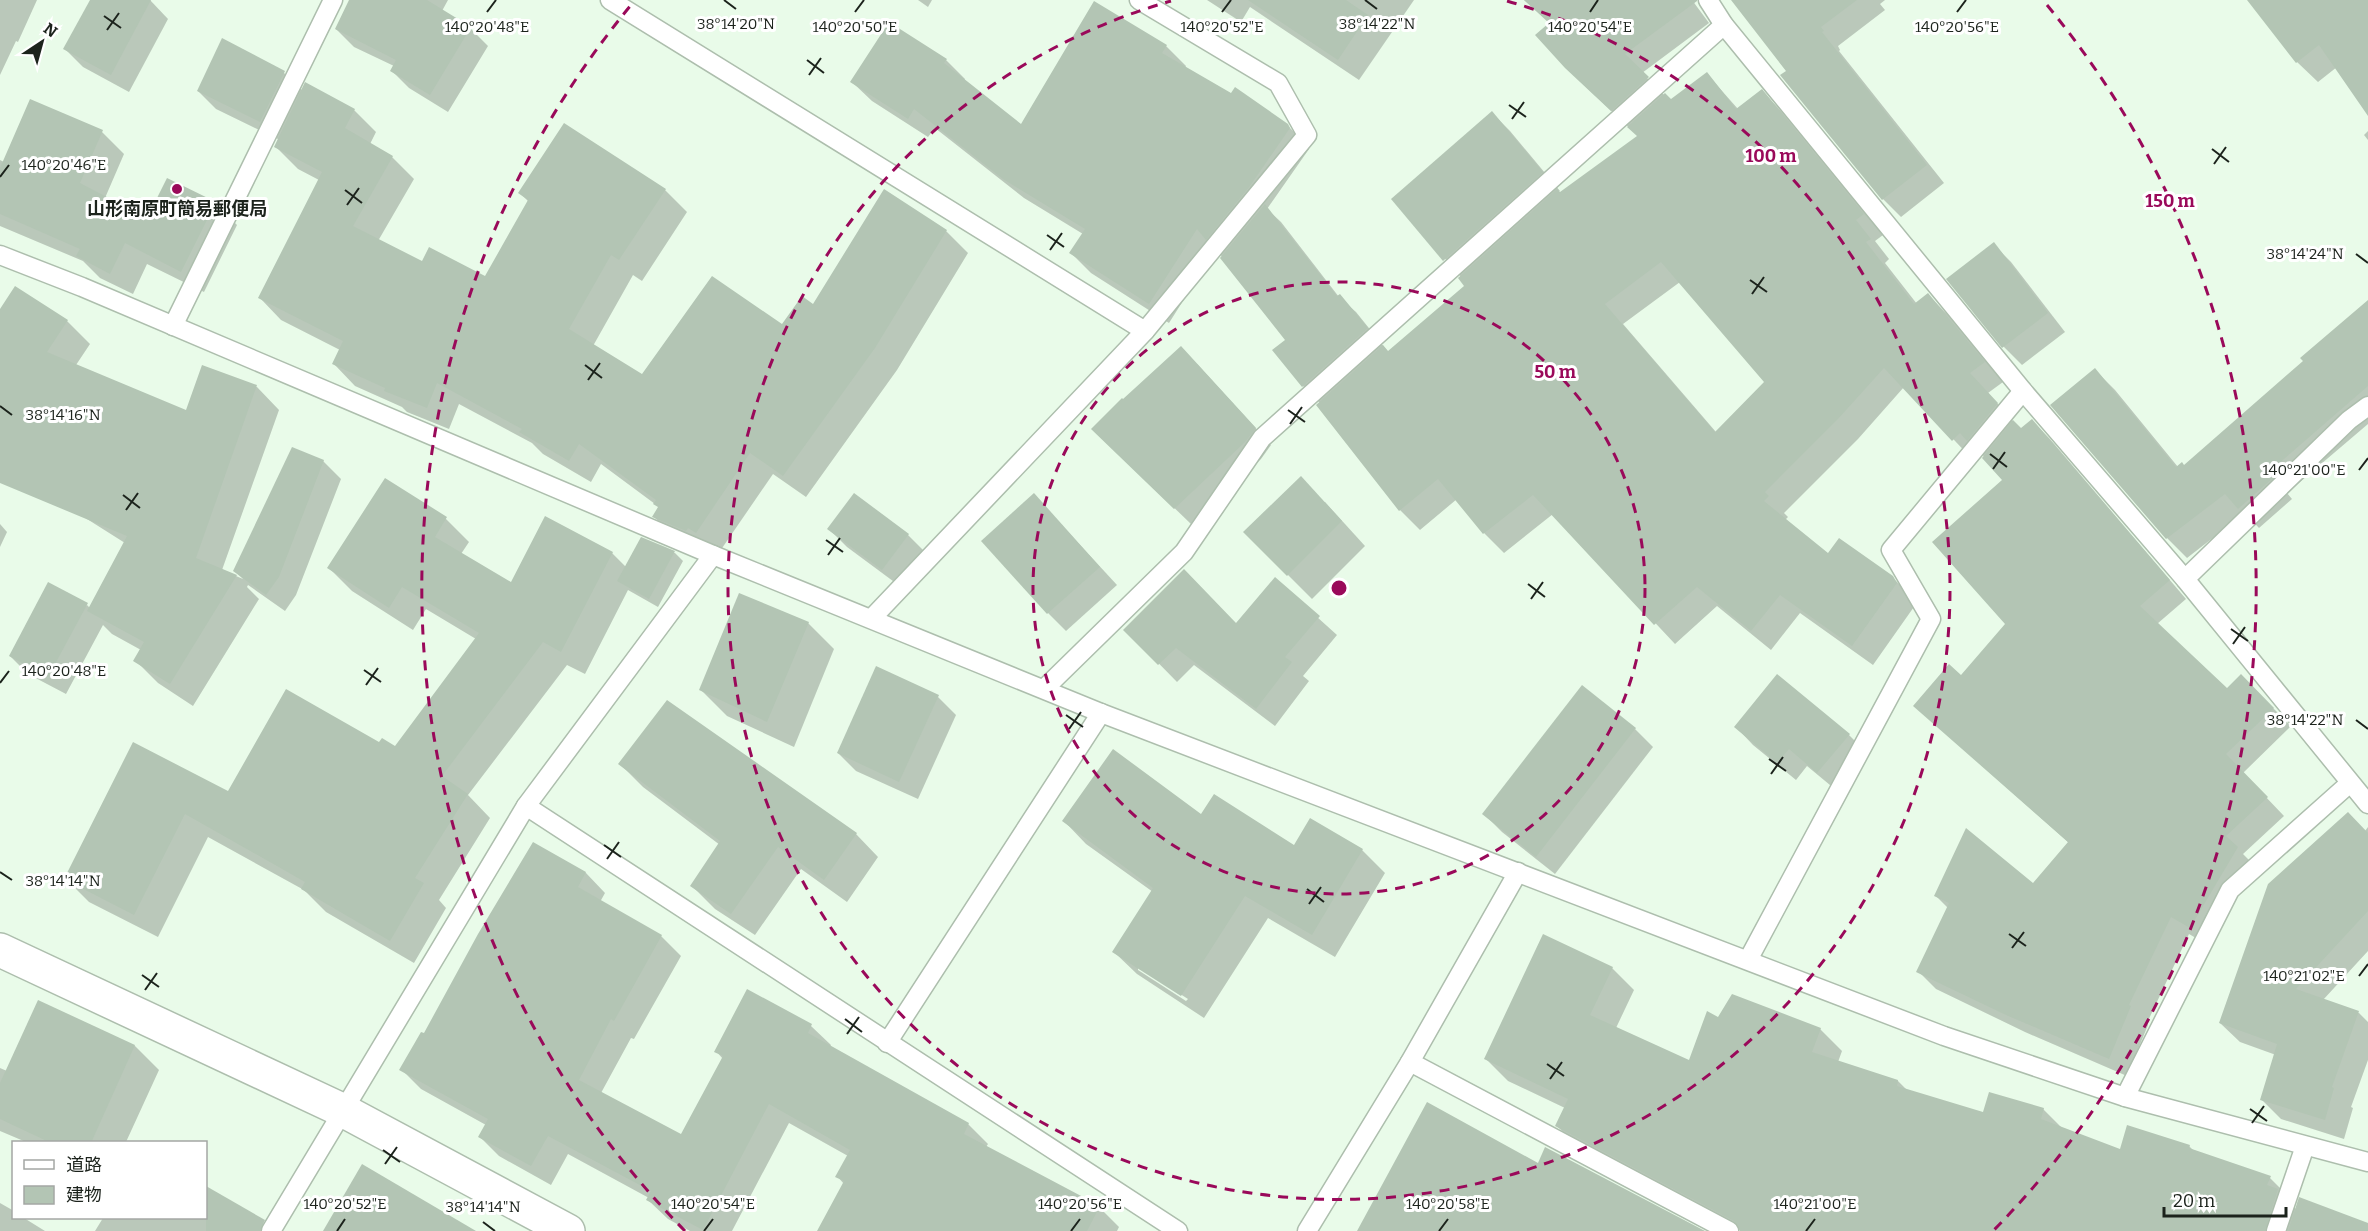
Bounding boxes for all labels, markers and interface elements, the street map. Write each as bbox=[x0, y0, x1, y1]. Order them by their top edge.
north arrow bbox=[12, 12, 72, 72]
text: 38°14'20"N bbox=[697, 15, 775, 33]
text: 38°14'22"N bbox=[1339, 15, 1415, 33]
text: 140°20'48"E bbox=[445, 18, 529, 36]
text: 140°20'50"E bbox=[813, 18, 897, 36]
text: 140°20'52"E bbox=[1180, 18, 1264, 36]
text: 140°20'54"E bbox=[1548, 18, 1632, 36]
text: 140°20'56"E bbox=[1915, 18, 1999, 36]
text: N bbox=[40, 19, 61, 42]
text: 100 m bbox=[1745, 145, 1797, 167]
text: 140°20'46"E bbox=[22, 156, 106, 174]
marker: 山形南原町簡易郵便局 bbox=[170, 182, 184, 196]
text: 150 m bbox=[2145, 190, 2195, 212]
place label: 山形南原町簡易郵便局 bbox=[87, 198, 267, 220]
text: 38°14'24"N bbox=[2266, 245, 2344, 263]
text: 50 m bbox=[1534, 361, 1576, 383]
text: 38°14'16"N bbox=[25, 406, 101, 424]
text: 140°21'00"E bbox=[2263, 461, 2345, 479]
centre of rings bbox=[1329, 578, 1349, 598]
text: 140°20'48"E bbox=[22, 662, 106, 680]
text: 38°14'22"N bbox=[2267, 711, 2343, 729]
text: 38°14'14"N bbox=[25, 872, 101, 890]
text: 140°21'02"E bbox=[2263, 967, 2345, 985]
legend bbox=[12, 1141, 207, 1219]
text: 道路 bbox=[66, 1154, 102, 1176]
scale bar bbox=[2164, 1180, 2286, 1218]
text: 建物 bbox=[66, 1184, 102, 1206]
text: 20 m bbox=[2173, 1190, 2215, 1212]
text: 140°20'52"E bbox=[303, 1195, 387, 1213]
text: 140°20'54"E bbox=[671, 1195, 755, 1213]
text: 140°20'56"E bbox=[1038, 1195, 1122, 1213]
text: 140°20'58"E bbox=[1406, 1195, 1490, 1213]
text: 140°21'00"E bbox=[1774, 1195, 1856, 1213]
text: 38°14'14"N bbox=[445, 1198, 521, 1216]

